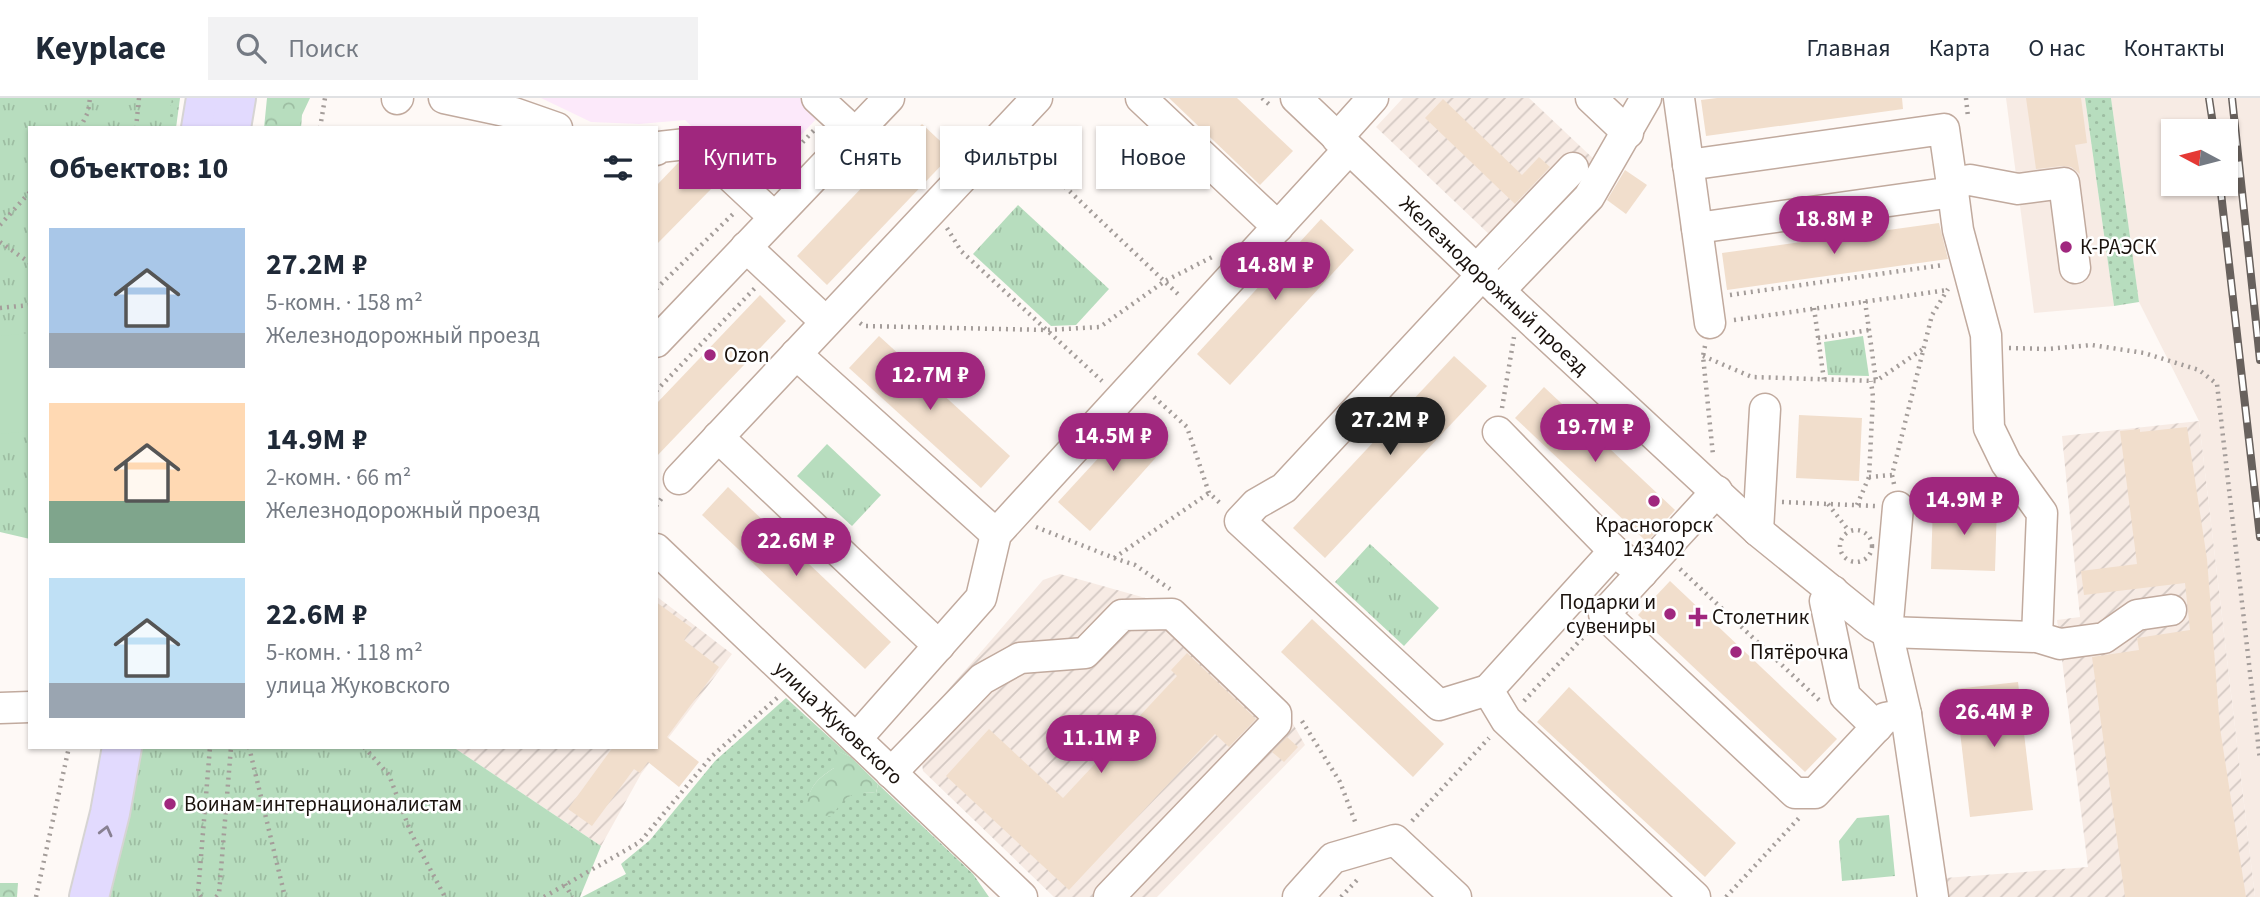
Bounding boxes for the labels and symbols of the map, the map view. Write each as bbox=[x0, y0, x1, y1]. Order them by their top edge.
north arrow bbox=[2161, 119, 2238, 196]
street label: Железнодорожный проезд bbox=[1393, 189, 1596, 382]
pin: 18.8M ₽ bbox=[1769, 197, 1899, 256]
place label: К-РАЭСК bbox=[2080, 232, 2157, 262]
marker: К-РАЭСК bbox=[2058, 239, 2074, 255]
pin: 14.8M ₽ bbox=[1210, 242, 1340, 302]
place label: Ozon bbox=[724, 340, 769, 370]
marker: Ozon bbox=[702, 347, 718, 363]
pin: 12.7M ₽ bbox=[865, 352, 995, 412]
pin: 27.2M ₽ bbox=[1325, 398, 1455, 457]
pin: 19.7M ₽ bbox=[1530, 404, 1660, 464]
pin: 14.5M ₽ bbox=[1048, 414, 1178, 473]
pin: 14.9M ₽ bbox=[1899, 478, 2029, 537]
marker: Красногорск 143402 bbox=[1646, 493, 1662, 509]
place label: Красногорск 143402 bbox=[1595, 510, 1713, 564]
pin: 22.6M ₽ bbox=[731, 518, 861, 578]
place label: Подарки и сувениры bbox=[1559, 587, 1656, 641]
place label: Столетник bbox=[1712, 602, 1810, 632]
marker: Подарки и сувениры bbox=[1662, 606, 1678, 622]
marker: Столетник bbox=[1690, 609, 1706, 625]
place label: Пятёрочка bbox=[1750, 637, 1849, 667]
marker: Пятёрочка bbox=[1728, 644, 1744, 660]
street label: улица Жуковского bbox=[767, 654, 910, 792]
pin: 26.4M ₽ bbox=[1929, 690, 2059, 749]
pin: 11.1M ₽ bbox=[1036, 716, 1166, 775]
place label: Воинам-интернационалистам bbox=[184, 789, 462, 819]
marker: Воинам-интернационалистам bbox=[162, 796, 178, 812]
one-way arrow bbox=[98, 825, 112, 837]

